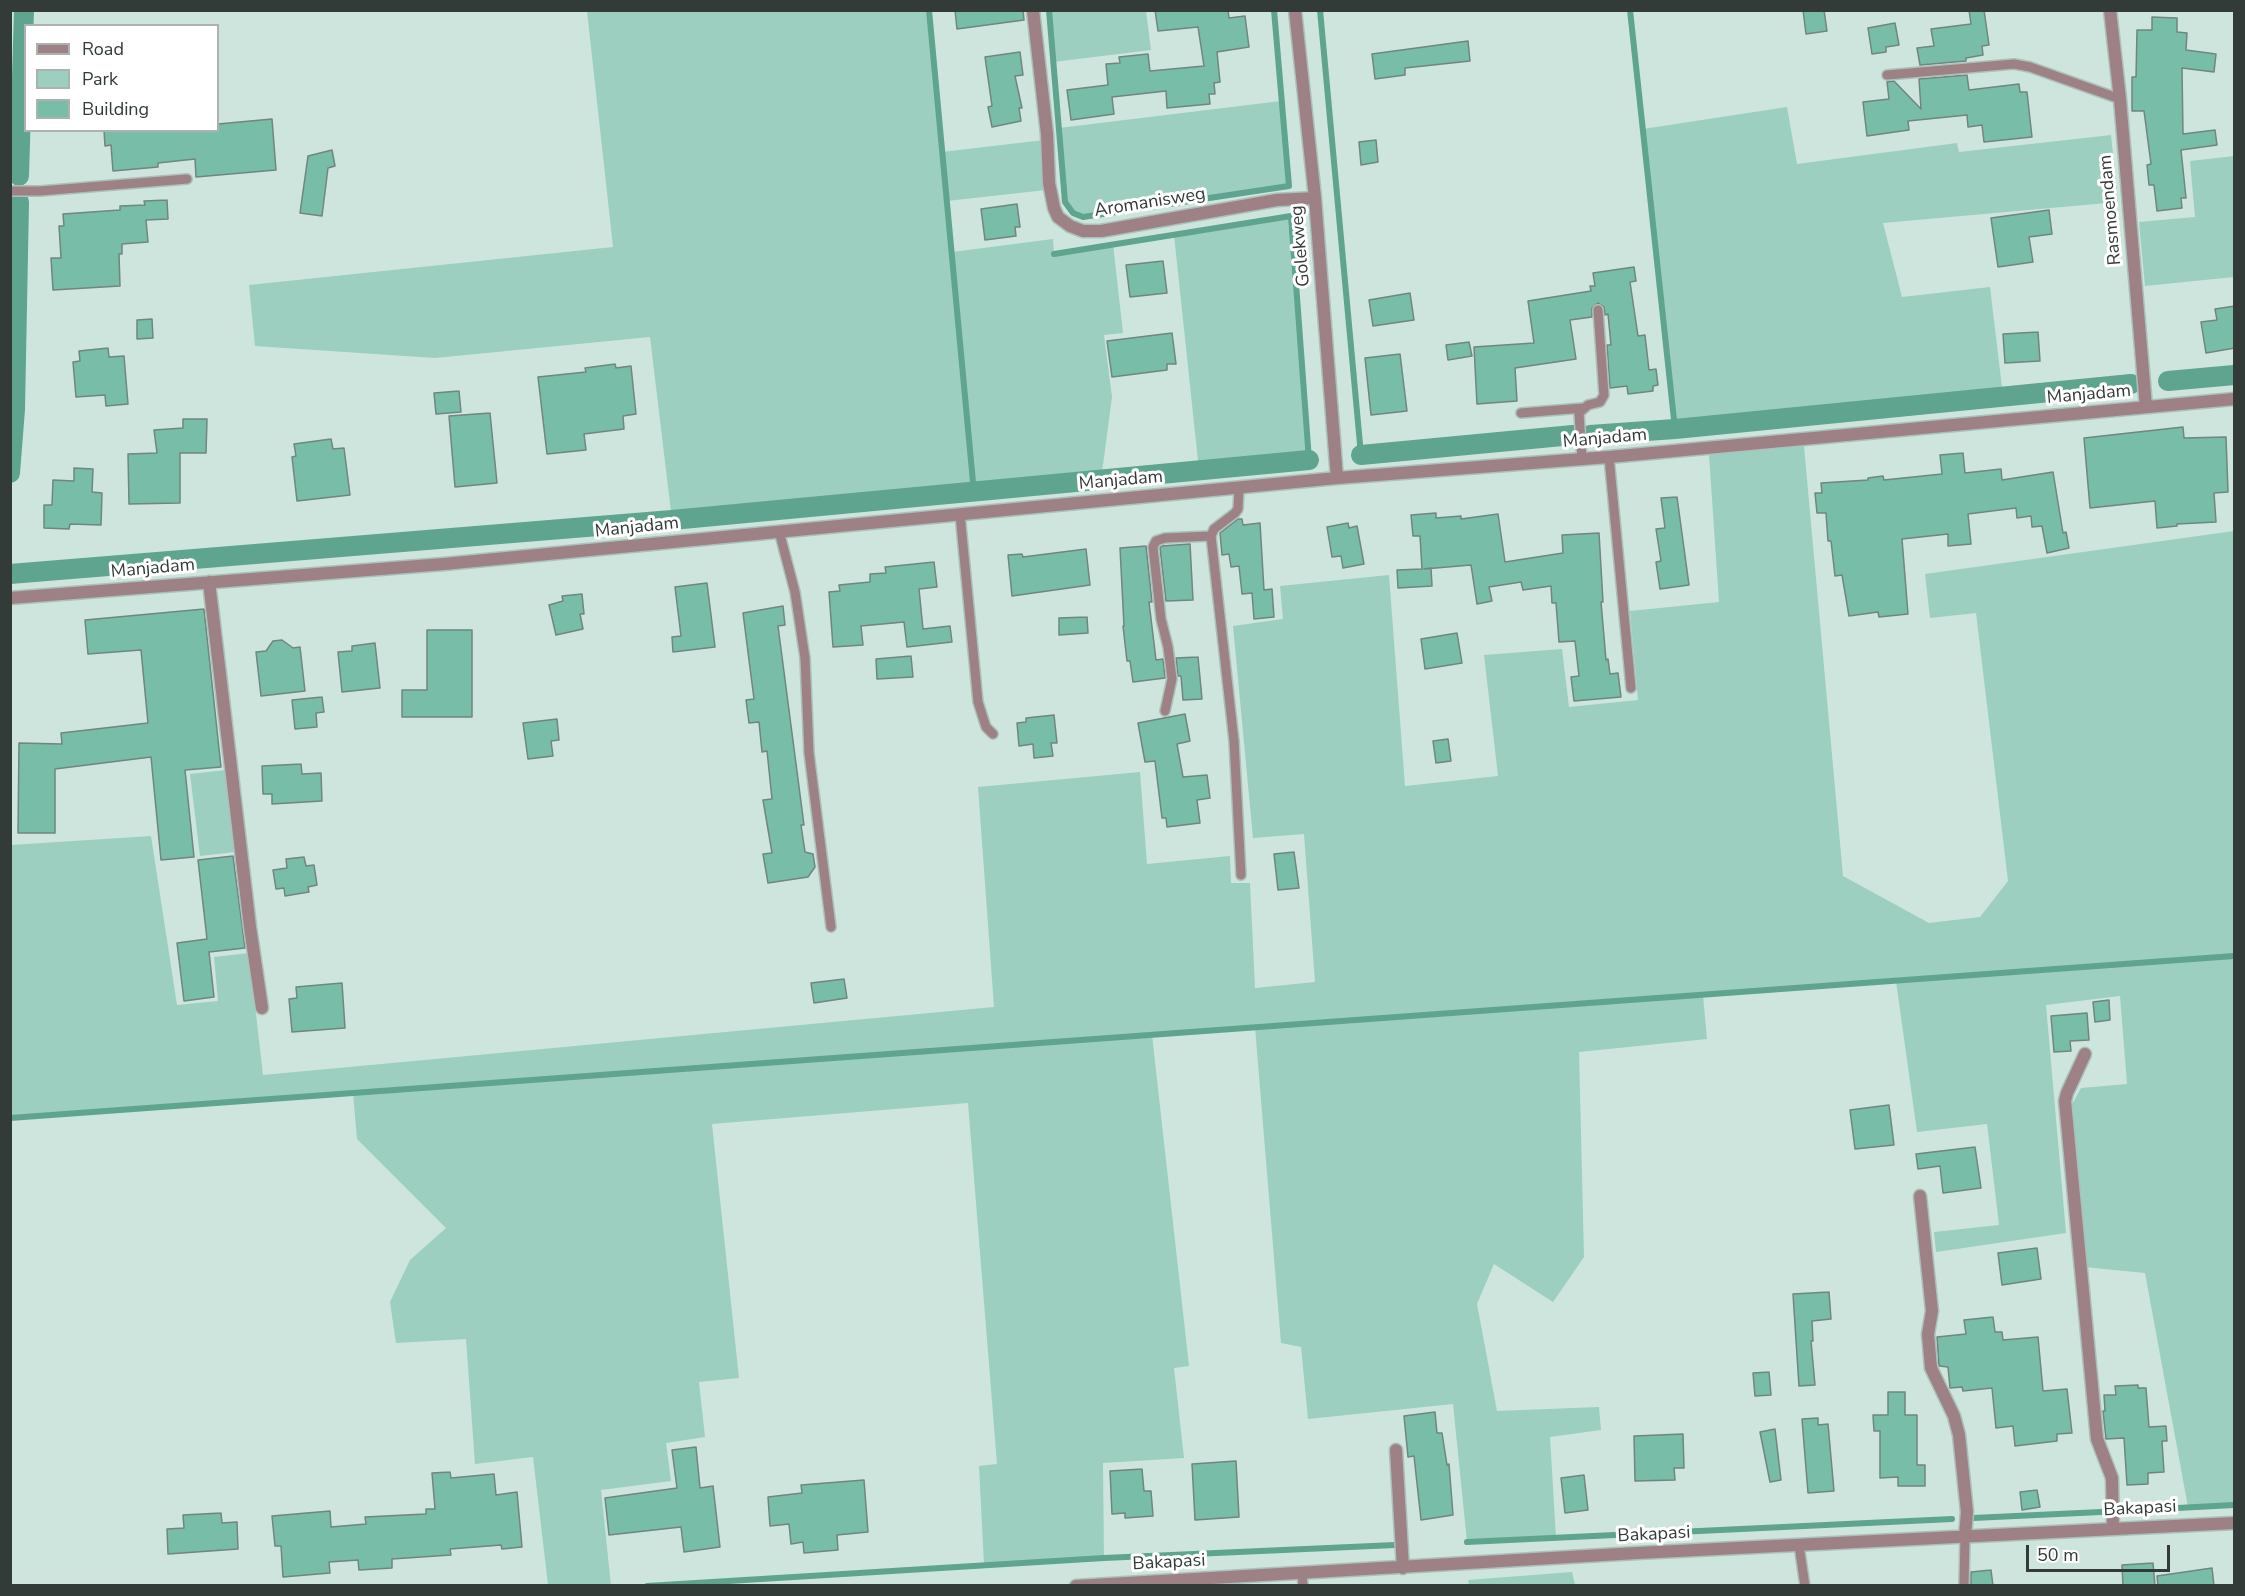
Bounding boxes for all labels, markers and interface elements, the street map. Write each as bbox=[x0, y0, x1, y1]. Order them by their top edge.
legend bbox=[24, 24, 219, 132]
text: Road bbox=[82, 37, 124, 61]
text: Park bbox=[82, 67, 118, 91]
text: Building bbox=[82, 97, 149, 121]
street label: Rasmoendam bbox=[2095, 154, 2127, 266]
street label: Aromanisweg bbox=[1093, 184, 1207, 222]
street label: Golekweg bbox=[1287, 204, 1315, 288]
street label: Manjadam bbox=[2046, 381, 2132, 409]
street label: Manjadam bbox=[1562, 425, 1648, 453]
street label: Manjadam bbox=[1078, 467, 1164, 495]
street label: Manjadam bbox=[594, 513, 680, 543]
street label: Manjadam bbox=[110, 555, 196, 583]
street label: Bakapasi bbox=[2103, 1496, 2177, 1522]
street label: Bakapasi bbox=[1617, 1522, 1691, 1548]
scale bar bbox=[2029, 1533, 2173, 1571]
text: 50 m bbox=[2037, 1543, 2079, 1567]
street label: Bakapasi bbox=[1132, 1550, 1206, 1576]

